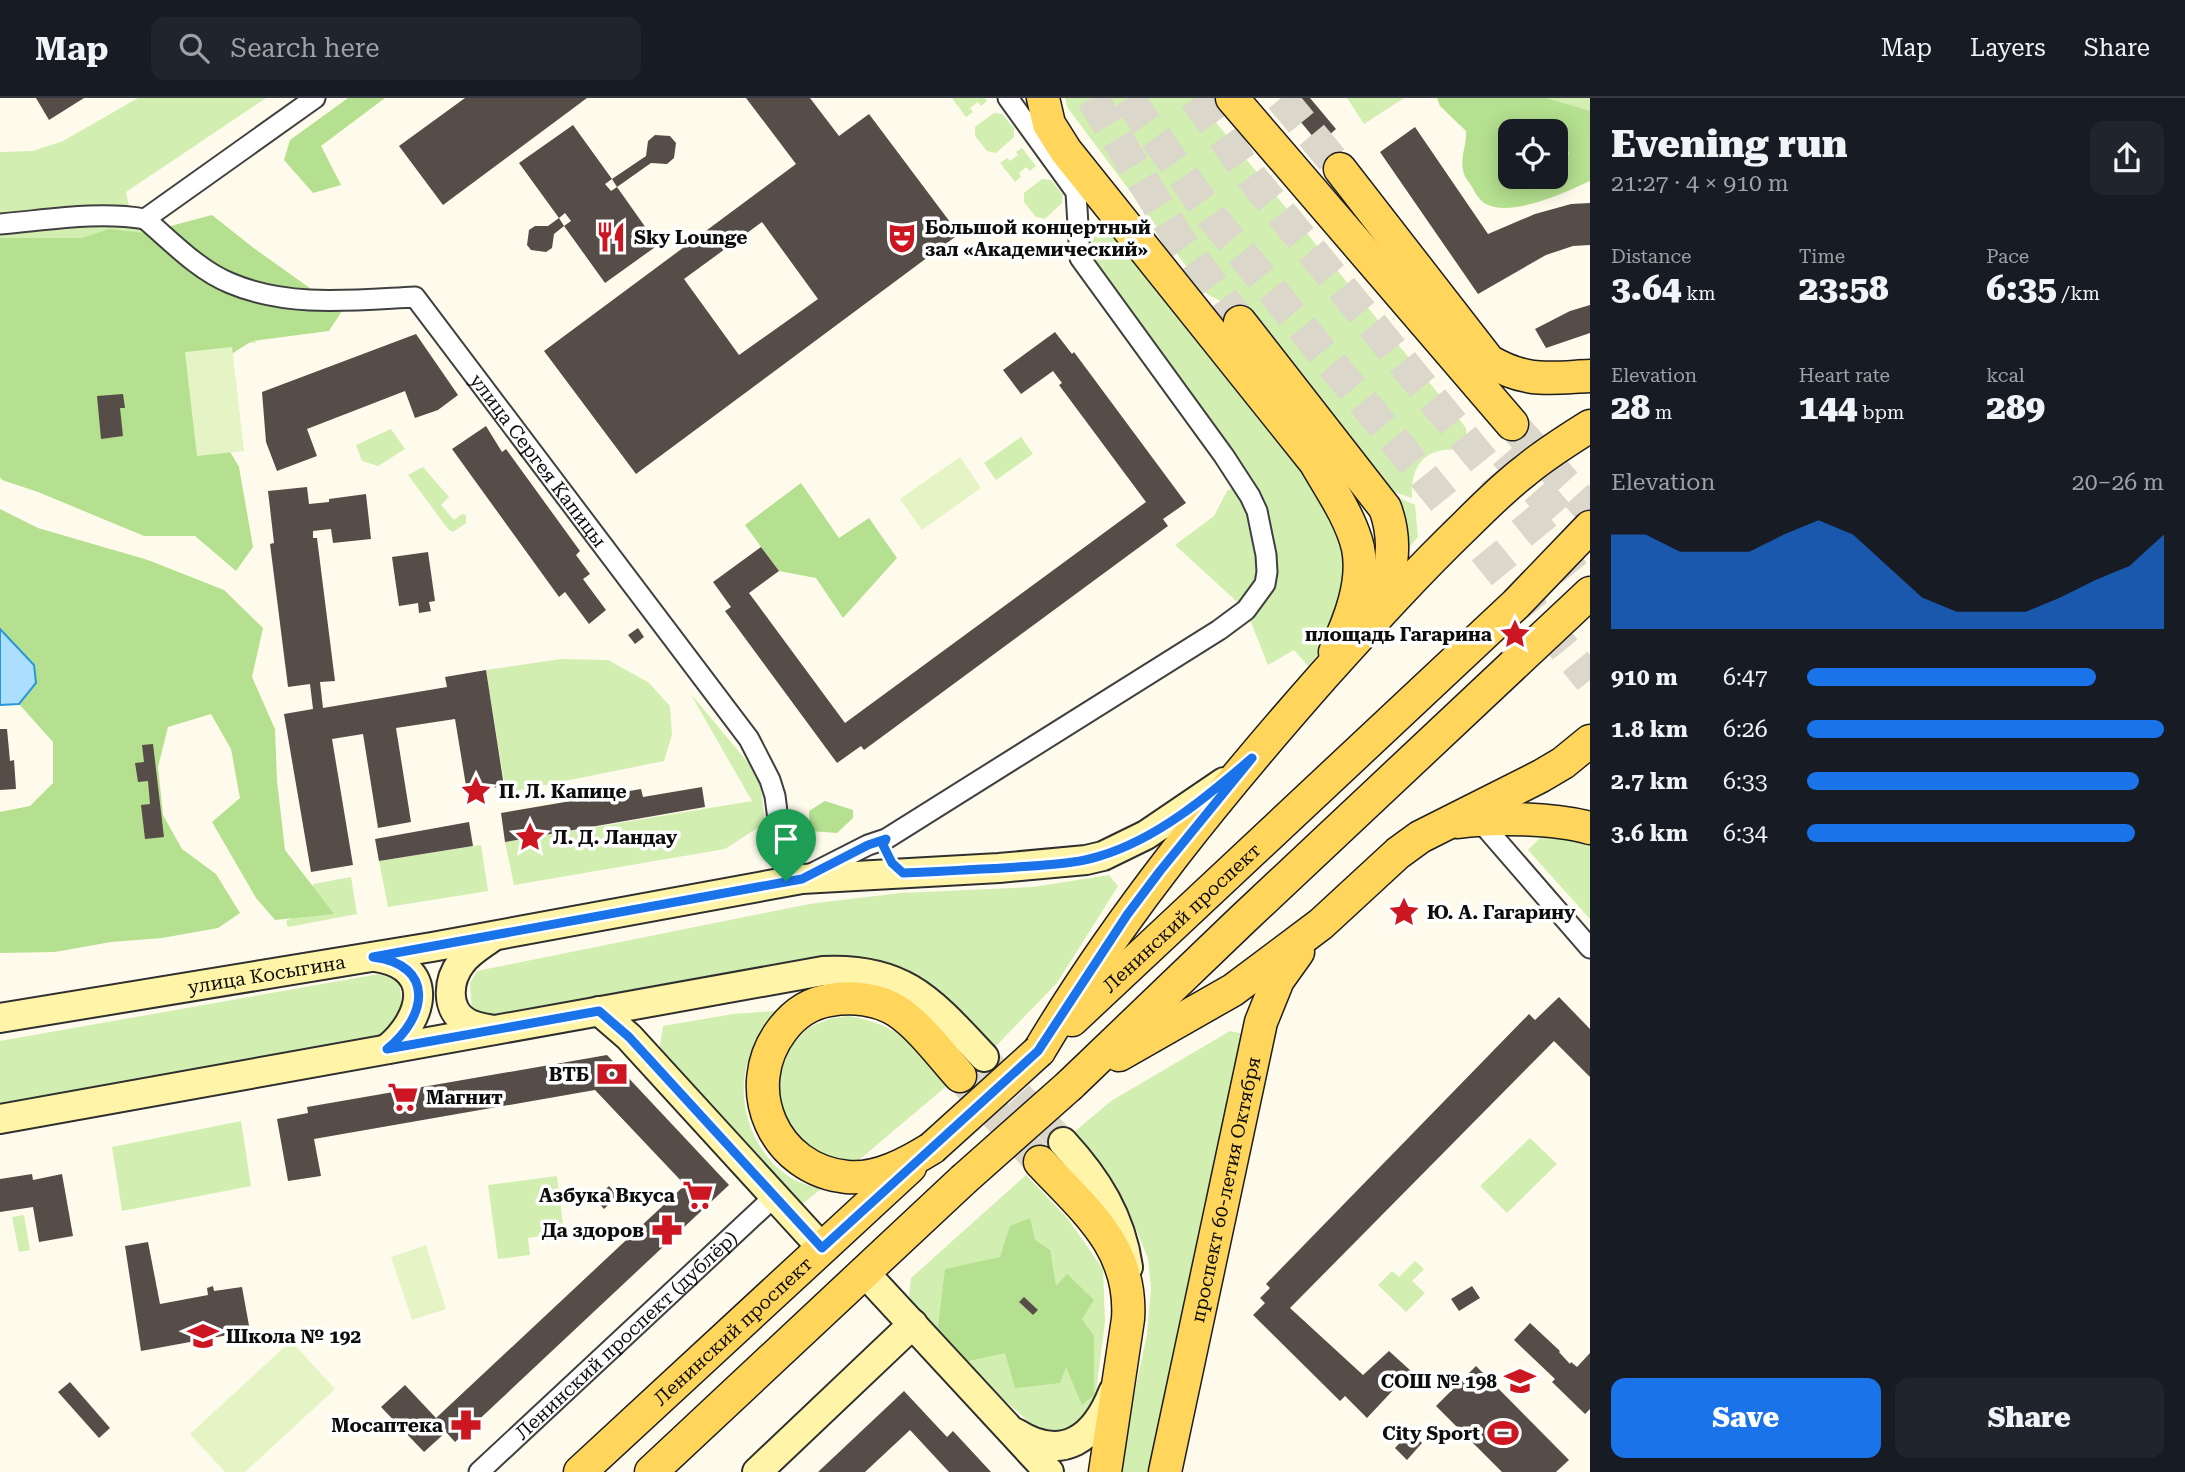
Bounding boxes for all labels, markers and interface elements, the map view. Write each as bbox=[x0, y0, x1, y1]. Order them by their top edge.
search box bbox=[151, 17, 641, 80]
text: Map bbox=[35, 29, 109, 68]
icon: search bbox=[175, 29, 213, 67]
text: Search here bbox=[231, 33, 380, 63]
text: Map bbox=[1881, 34, 1932, 62]
text: Layers bbox=[1970, 34, 2046, 62]
text: Share bbox=[2084, 34, 2150, 62]
map controls bbox=[1498, 119, 1568, 189]
button: locate bbox=[1498, 119, 1568, 189]
button: share bbox=[2090, 121, 2164, 195]
text: Evening run bbox=[1611, 122, 1847, 166]
text: 21:27 · 4 × 910 m bbox=[1611, 170, 1789, 197]
place label: Большой концертный зал «Академический» bbox=[925, 216, 1151, 261]
restaurant icon: Sky Lounge bbox=[594, 220, 628, 254]
theatre icon: Большой концертный зал «Академический» bbox=[885, 221, 919, 255]
place label: Sky Lounge bbox=[634, 226, 747, 249]
text: Distance bbox=[1611, 245, 1691, 268]
text: Time bbox=[1799, 245, 1845, 268]
text: Pace bbox=[1986, 245, 2029, 268]
text: 3.64 bbox=[1611, 268, 1681, 309]
text: 23:58 bbox=[1799, 268, 1889, 309]
text: 6:35 bbox=[1986, 268, 2057, 309]
text: km bbox=[1681, 282, 1716, 305]
text: /km bbox=[2057, 282, 2100, 305]
text: Elevation bbox=[1611, 364, 1697, 387]
text: Heart rate bbox=[1799, 364, 1890, 387]
text: kcal bbox=[1986, 364, 2025, 387]
street label: улица Сергея Капицы bbox=[465, 369, 611, 552]
text: 28 bbox=[1611, 387, 1650, 428]
text: 144 bbox=[1799, 387, 1857, 428]
text: 289 bbox=[1986, 387, 2045, 428]
text: m bbox=[1650, 401, 1672, 424]
text: bpm bbox=[1857, 401, 1904, 424]
text: Elevation bbox=[1611, 469, 1715, 496]
text: 20–26 m bbox=[2072, 469, 2164, 496]
place icon: площадь Гагарина bbox=[1498, 617, 1532, 651]
place label: площадь Гагарина bbox=[1305, 623, 1492, 646]
text: 910 m bbox=[1611, 664, 1678, 691]
text: 6:47 bbox=[1723, 664, 1768, 691]
text: 1.8 km bbox=[1611, 716, 1688, 743]
text: 6:26 bbox=[1723, 716, 1768, 743]
text: 2.7 km bbox=[1611, 768, 1688, 795]
text: 6:33 bbox=[1723, 768, 1768, 795]
place icon: П. Л. Капице bbox=[459, 774, 493, 808]
place label: П. Л. Капице bbox=[499, 780, 627, 803]
pin bbox=[756, 809, 816, 881]
place icon: Л. Д. Ландау bbox=[513, 820, 547, 854]
icon: arrive bbox=[767, 820, 805, 858]
text: 3.6 km bbox=[1611, 820, 1688, 847]
text: 6:34 bbox=[1723, 820, 1768, 847]
place label: Л. Д. Ландау bbox=[553, 826, 678, 849]
street label: Ленинский проспект bbox=[1098, 838, 1266, 997]
place icon: Ю. А. Гагарину bbox=[1387, 895, 1421, 929]
place label: Ю. А. Гагарину bbox=[1427, 901, 1576, 924]
street label: улица Косыгина bbox=[186, 950, 348, 999]
street label: проспект 60-летия Октября bbox=[1186, 1054, 1265, 1324]
bank icon: ВТБ bbox=[595, 1057, 629, 1091]
place label: ВТБ bbox=[549, 1063, 589, 1086]
supermarket icon: Магнит bbox=[386, 1080, 420, 1114]
place label: Магнит bbox=[426, 1086, 503, 1109]
supermarket icon: Азбука Вкуса bbox=[681, 1178, 715, 1212]
place label: Азбука Вкуса bbox=[539, 1184, 675, 1207]
pharmacy icon: Да здоров bbox=[650, 1213, 684, 1247]
place label: Да здоров bbox=[542, 1219, 644, 1242]
street label: Ленинский проспект (дублёр) bbox=[511, 1226, 742, 1444]
street label: Ленинский проспект bbox=[649, 1252, 817, 1410]
school or university icon: Школа № 192 bbox=[186, 1319, 220, 1353]
place label: Школа № 192 bbox=[226, 1325, 361, 1348]
school or university icon: СОШ № 198 bbox=[1503, 1364, 1537, 1398]
place label: СОШ № 198 bbox=[1381, 1370, 1497, 1393]
button: Save bbox=[1611, 1378, 1881, 1458]
button: Share bbox=[1895, 1378, 2164, 1458]
pharmacy icon: Мосаптека bbox=[449, 1408, 483, 1442]
place label: Мосаптека bbox=[331, 1414, 443, 1437]
sports icon: City Sport bbox=[1486, 1416, 1520, 1450]
place label: City Sport bbox=[1382, 1422, 1480, 1445]

